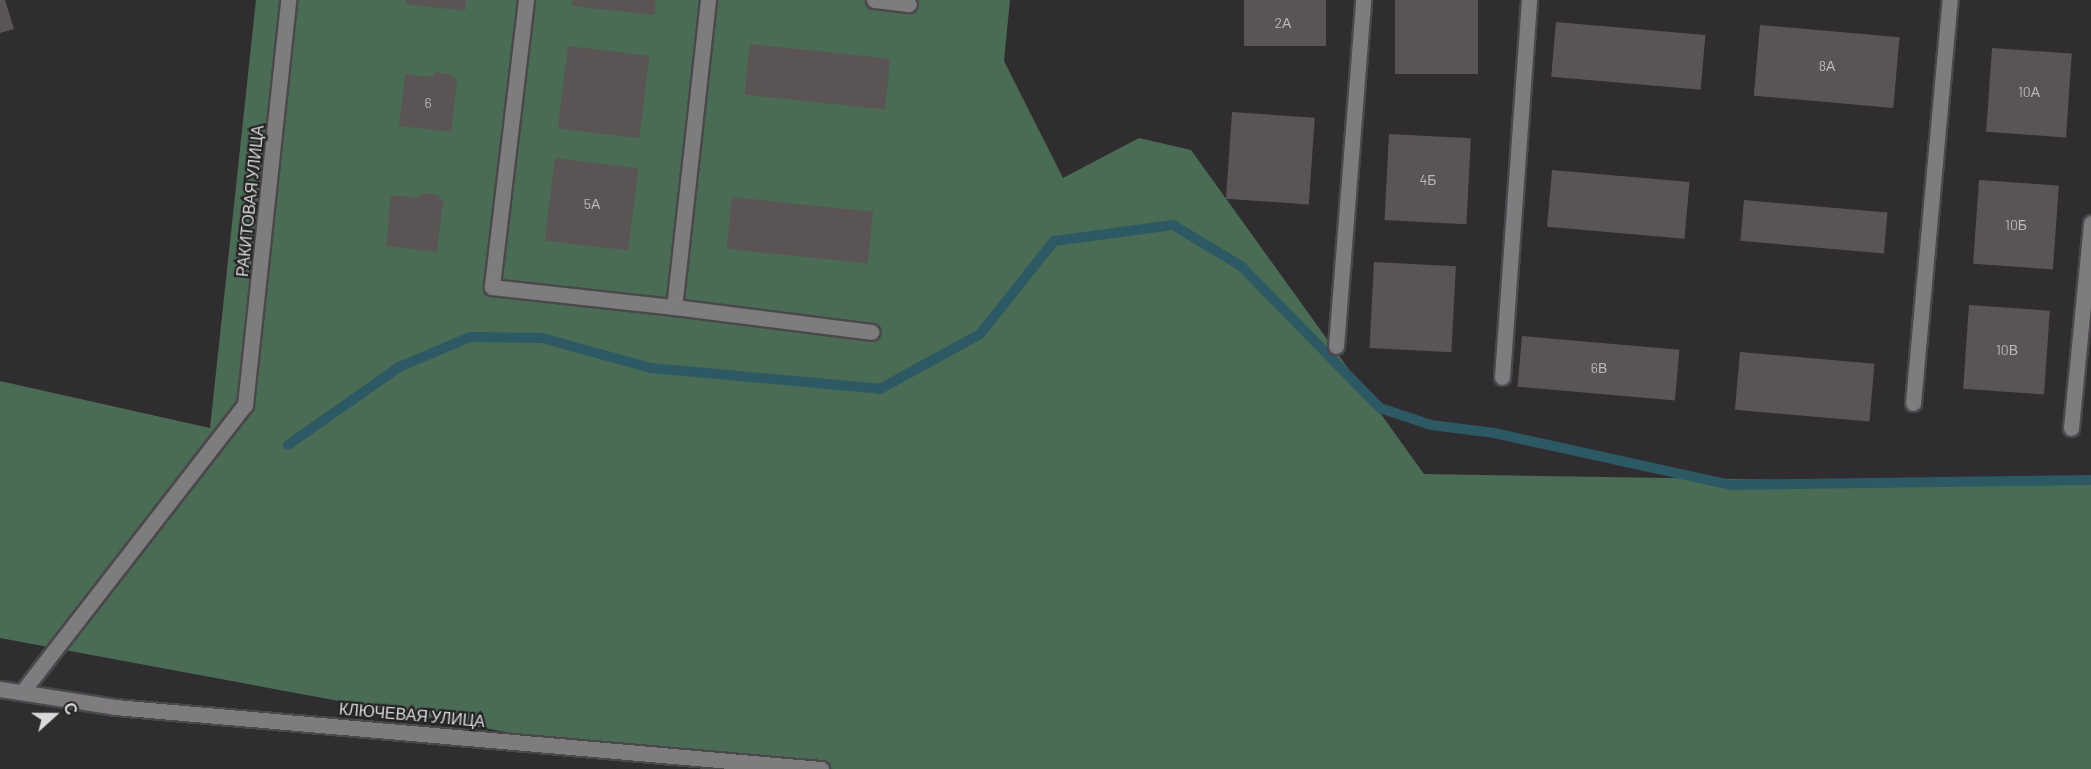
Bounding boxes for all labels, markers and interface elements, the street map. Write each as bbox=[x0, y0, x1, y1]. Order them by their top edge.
house number: 2А bbox=[1275, 15, 1291, 31]
house number: 8А bbox=[1819, 58, 1835, 74]
house number: 10А bbox=[2018, 84, 2040, 100]
house number: 6 bbox=[424, 95, 432, 111]
street label: РАКИТОВАЯ УЛИЦА bbox=[232, 124, 268, 278]
house number: 4Б bbox=[1420, 172, 1436, 188]
house number: 5А bbox=[584, 196, 600, 212]
house number: 10Б bbox=[2005, 217, 2027, 233]
house number: 10В bbox=[1996, 342, 2018, 358]
house number: 6В bbox=[1591, 360, 1607, 376]
north arrow bbox=[24, 685, 84, 745]
street label: КЛЮЧЕВАЯ УЛИЦА bbox=[338, 699, 486, 731]
text: С bbox=[60, 700, 82, 717]

